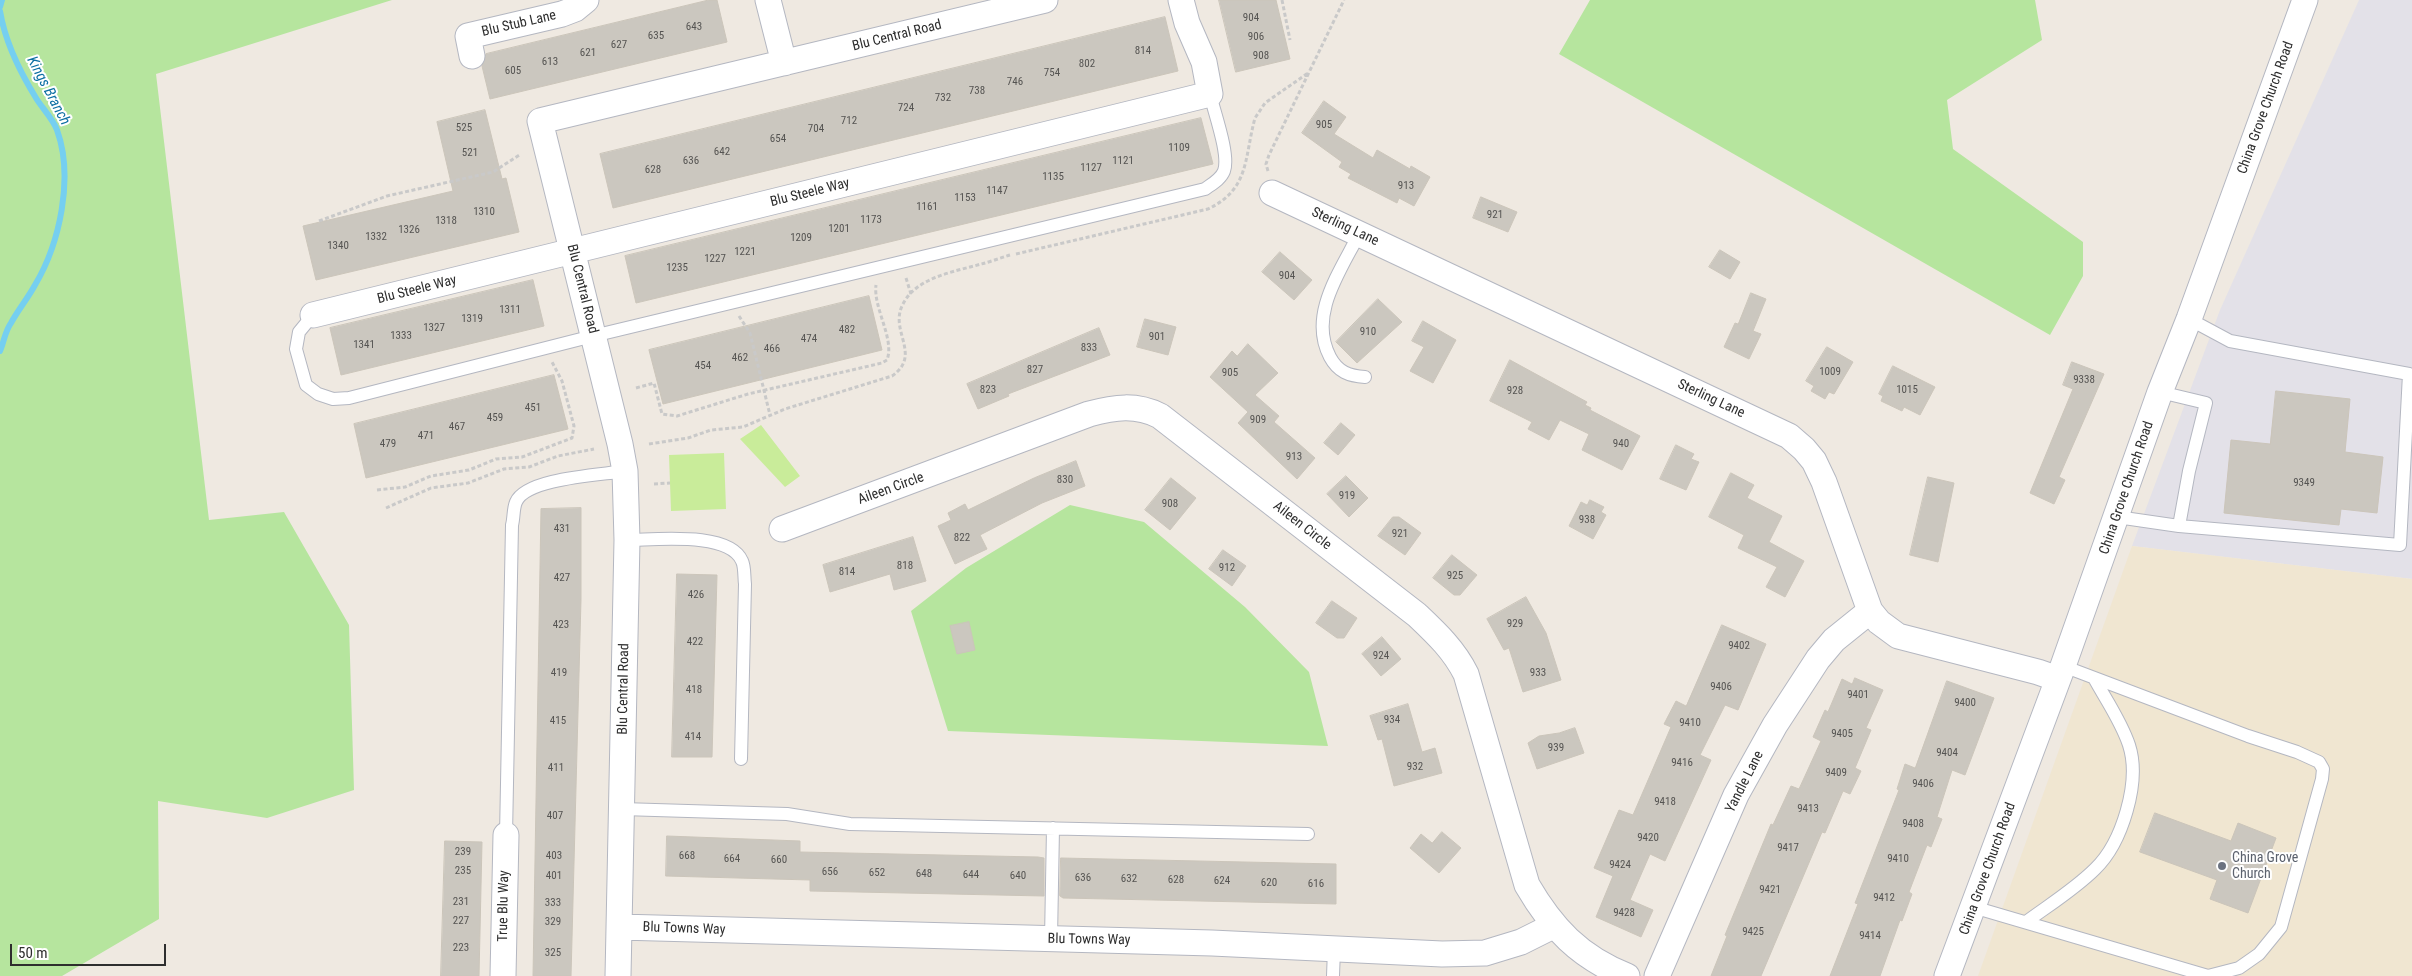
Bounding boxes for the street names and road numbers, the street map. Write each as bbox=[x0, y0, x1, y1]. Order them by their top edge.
street label: Blu Stub Lane bbox=[480, 7, 558, 41]
street label: Blu Central Road bbox=[851, 17, 943, 55]
street label: China Grove Church Road bbox=[2234, 39, 2298, 177]
street label: Blu Steele Way bbox=[769, 175, 851, 211]
street label: Sterling Lane bbox=[1309, 204, 1381, 250]
street label: Blu Central Road bbox=[563, 243, 601, 335]
street label: Blu Steele Way bbox=[376, 272, 458, 308]
street label: Sterling Lane bbox=[1675, 376, 1747, 422]
street label: China Grove Church Road bbox=[2096, 419, 2158, 557]
street label: Aileen Circle bbox=[856, 469, 926, 509]
street label: Aileen Circle bbox=[1270, 498, 1334, 554]
street label: Blu Central Road bbox=[615, 643, 633, 735]
street label: Yandle Lane bbox=[1722, 748, 1768, 816]
street label: China Grove Church Road bbox=[1956, 800, 2020, 938]
street label: True Blu Way bbox=[495, 870, 513, 942]
street label: Blu Towns Way bbox=[642, 919, 726, 939]
street label: Blu Towns Way bbox=[1047, 931, 1131, 949]

